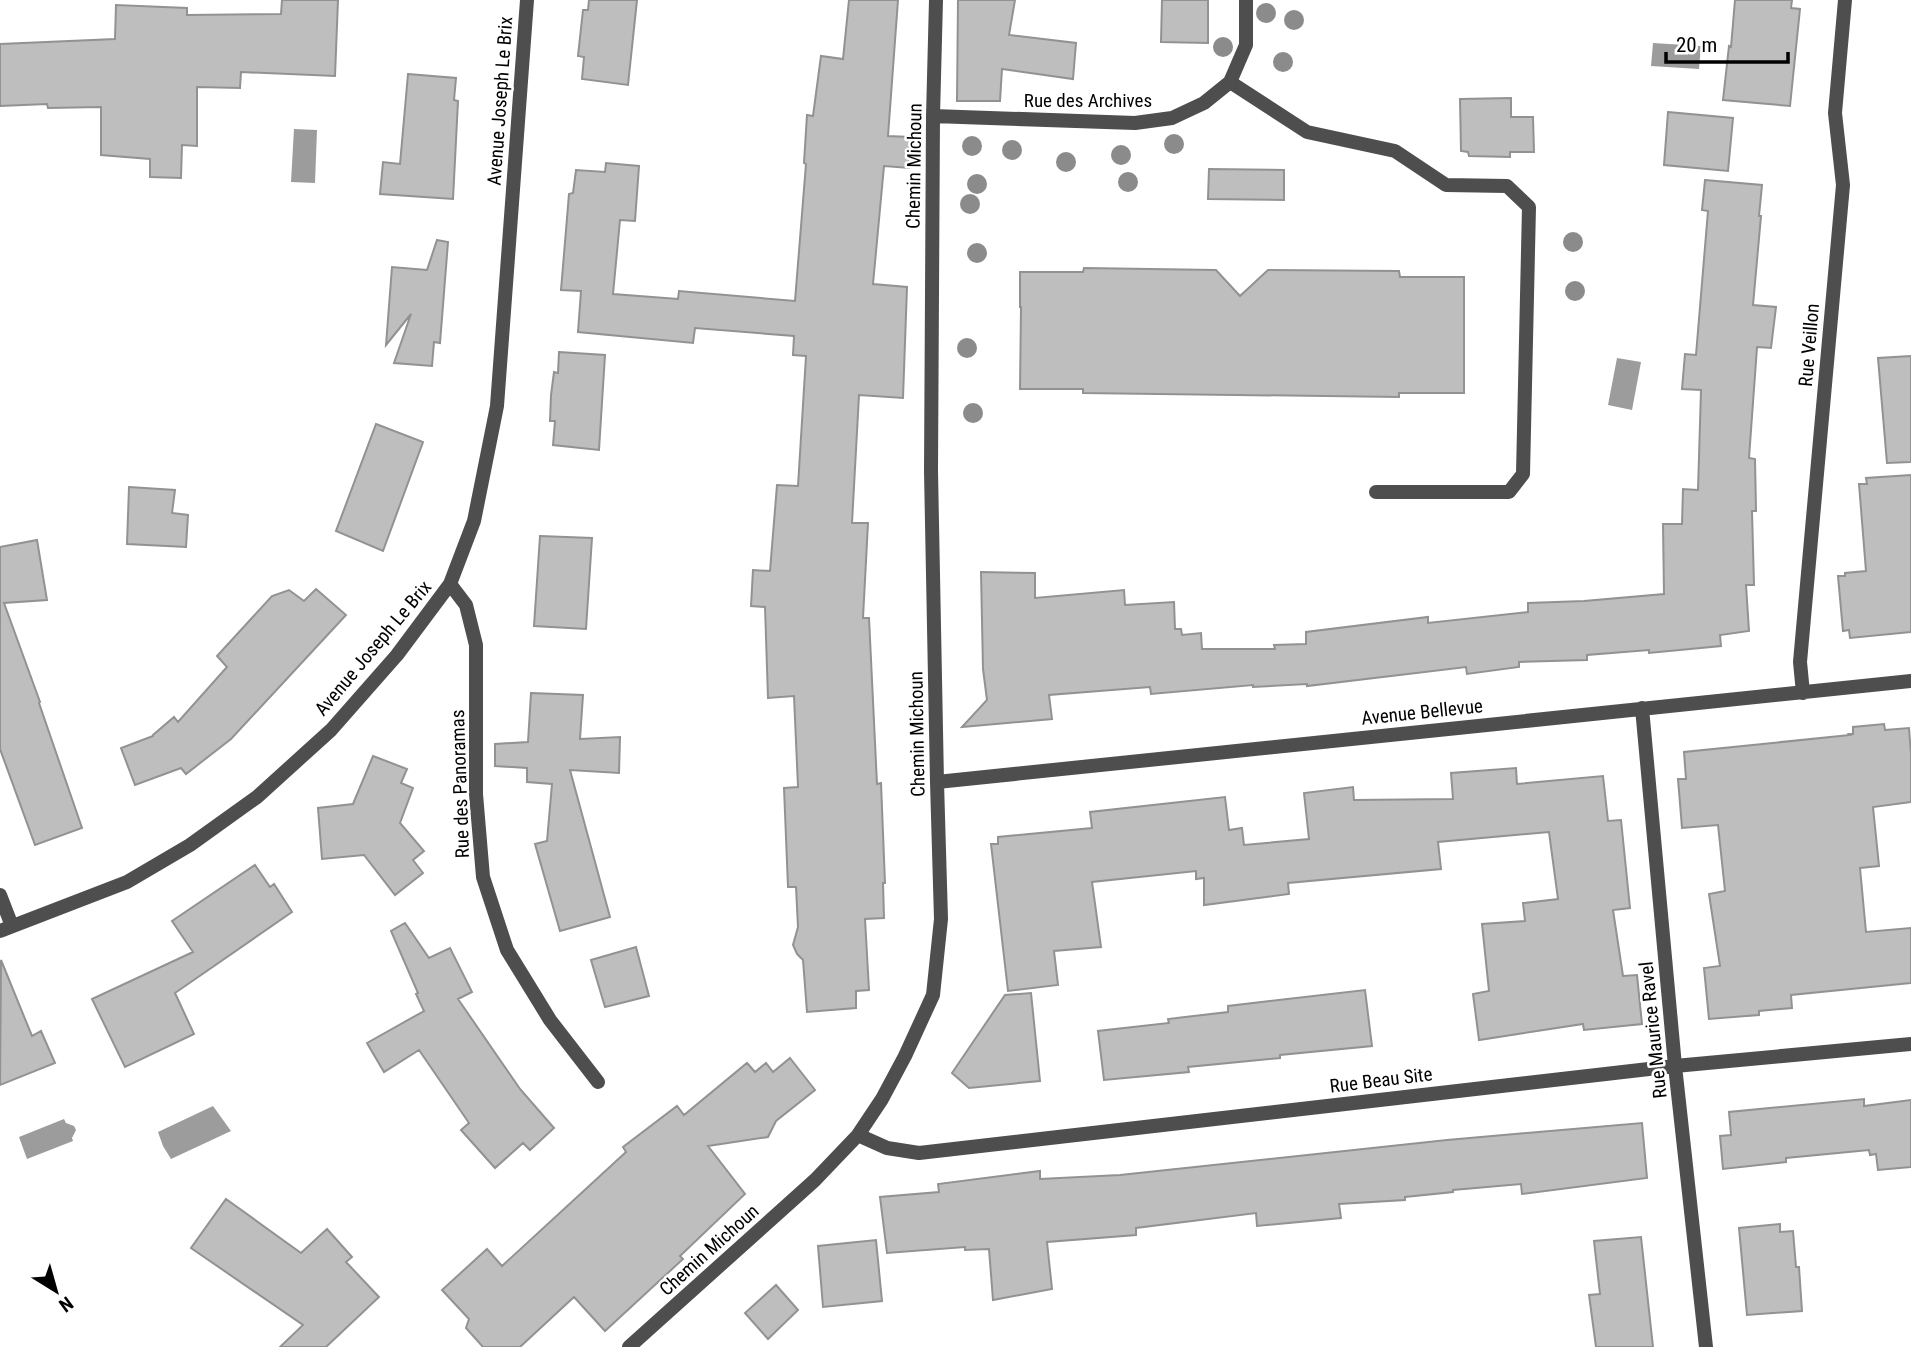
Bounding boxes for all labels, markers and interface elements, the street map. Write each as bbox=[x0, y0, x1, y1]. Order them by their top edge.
street label: Avenue Joseph Le Brix bbox=[483, 16, 517, 186]
scale bar bbox=[1666, 21, 1788, 65]
text: 20 m bbox=[1676, 33, 1717, 57]
street label: Rue des Archives bbox=[1024, 89, 1152, 112]
street label: Chemin Michoun bbox=[901, 103, 927, 229]
street label: Rue Veillon bbox=[1794, 302, 1824, 388]
street label: Avenue Joseph Le Brix bbox=[310, 576, 436, 720]
street label: Chemin Michoun bbox=[904, 671, 930, 797]
street label: Avenue Bellevue bbox=[1360, 694, 1484, 730]
street label: Rue des Panoramas bbox=[446, 709, 474, 859]
street label: Rue Maurice Ravel bbox=[1634, 960, 1672, 1100]
street label: Rue Beau Site bbox=[1328, 1062, 1434, 1098]
street label: Chemin Michoun bbox=[655, 1199, 763, 1301]
north arrow bbox=[21, 1256, 91, 1326]
text: N bbox=[54, 1291, 77, 1317]

